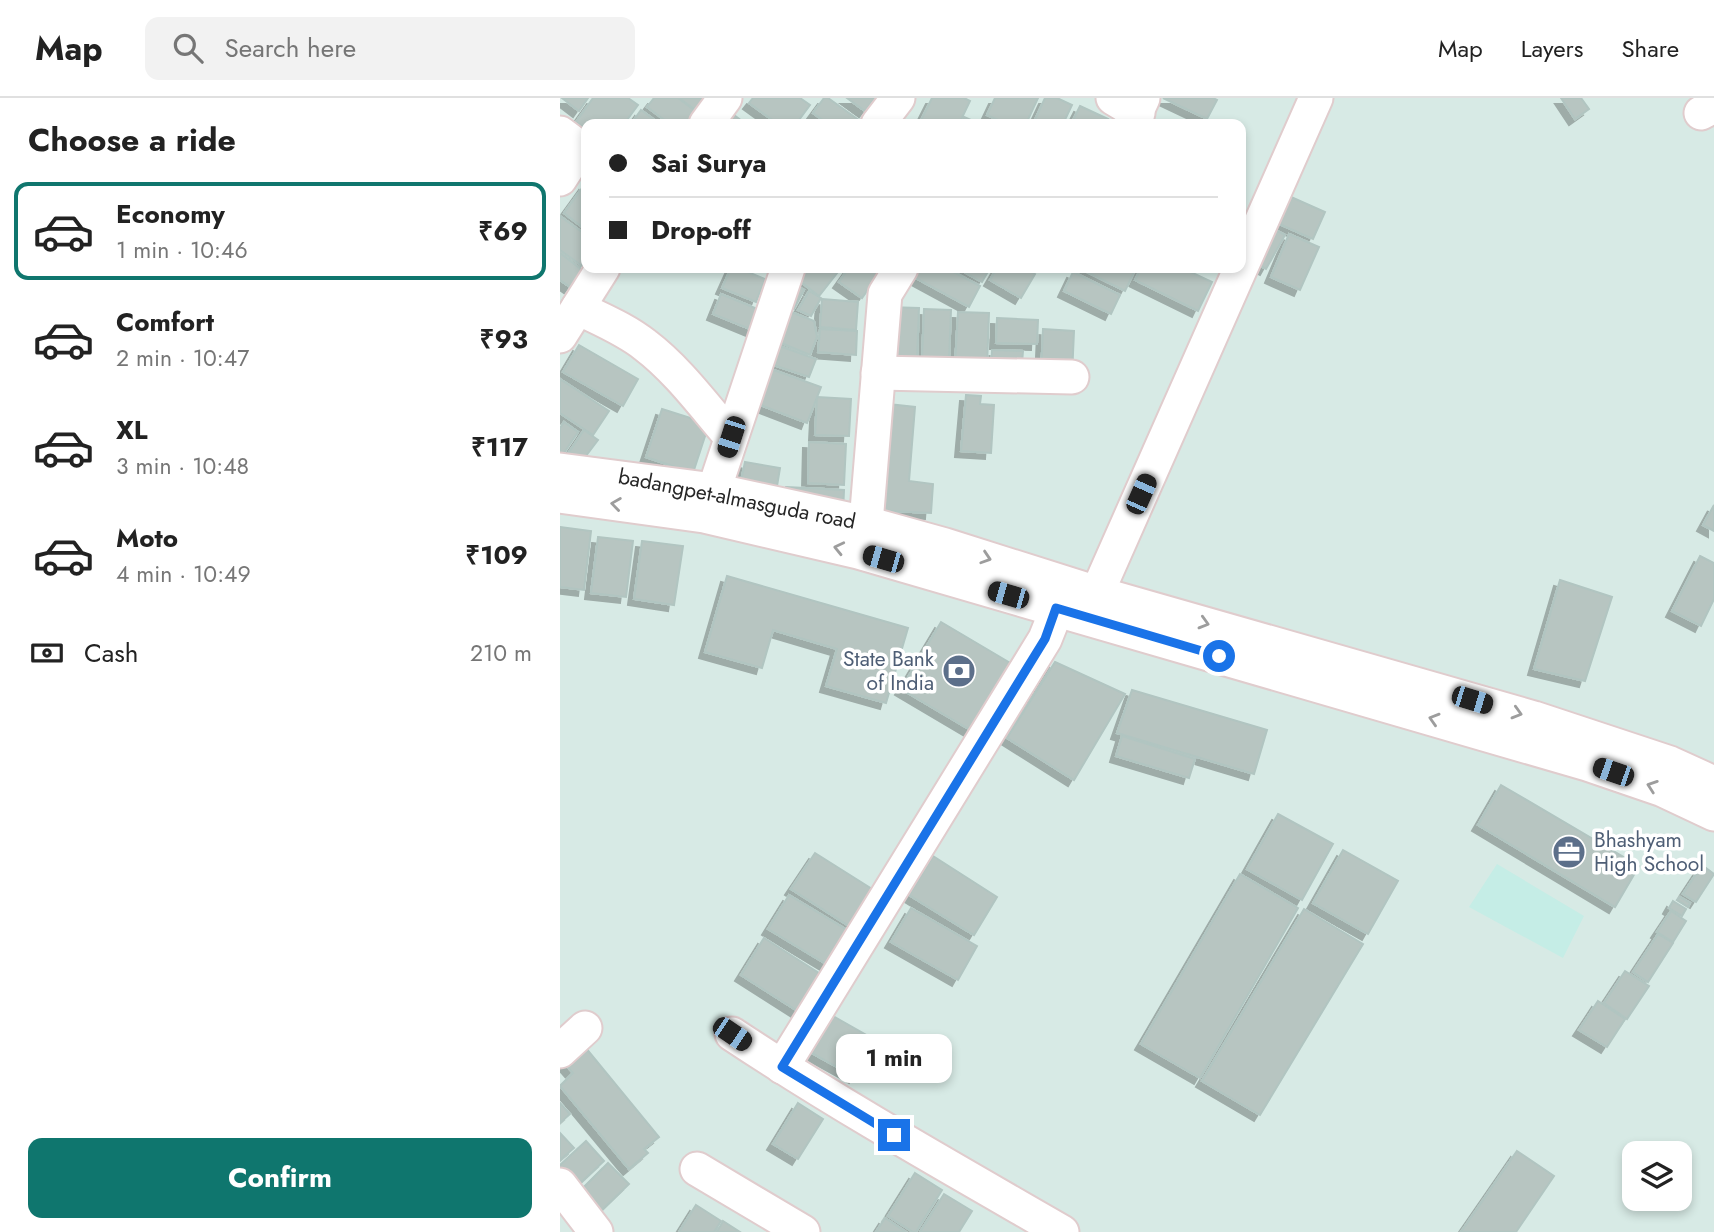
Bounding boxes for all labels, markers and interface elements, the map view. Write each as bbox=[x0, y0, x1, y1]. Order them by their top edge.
search box bbox=[145, 17, 635, 80]
text: Map bbox=[35, 25, 103, 72]
icon: search bbox=[169, 29, 207, 67]
text: Search here bbox=[225, 29, 356, 67]
text: Map bbox=[1438, 31, 1483, 66]
text: Layers bbox=[1521, 31, 1583, 66]
text: Share bbox=[1621, 31, 1679, 66]
text: Choose a ride bbox=[28, 117, 236, 163]
text: Sai Surya bbox=[651, 144, 766, 182]
text: Economy bbox=[116, 195, 225, 233]
icon: car bbox=[32, 200, 95, 263]
text: Drop-off bbox=[651, 211, 751, 249]
text: ₹69 bbox=[478, 212, 528, 250]
text: 1 min · 10:46 bbox=[116, 233, 248, 267]
text: Comfort bbox=[116, 303, 214, 341]
icon: car bbox=[32, 308, 95, 371]
text: ₹93 bbox=[480, 320, 528, 358]
text: 2 min · 10:47 bbox=[116, 341, 249, 375]
text: XL bbox=[116, 411, 148, 449]
car bbox=[715, 414, 748, 460]
icon: car bbox=[32, 416, 95, 479]
text: ₹117 bbox=[471, 428, 528, 466]
text: 3 min · 10:48 bbox=[116, 449, 249, 483]
street label: badangpet-almasguda road bbox=[616, 461, 858, 537]
car bbox=[1123, 471, 1160, 517]
one-way arrow bbox=[610, 497, 622, 512]
text: Moto bbox=[116, 519, 178, 557]
icon: car bbox=[32, 524, 95, 587]
text: ₹109 bbox=[465, 536, 528, 574]
one-way arrow bbox=[833, 542, 845, 556]
car bbox=[860, 543, 907, 575]
one-way arrow bbox=[980, 549, 992, 564]
text: 4 min · 10:49 bbox=[116, 557, 251, 591]
car bbox=[985, 579, 1032, 611]
one-way arrow bbox=[1198, 615, 1210, 630]
icon: cash bbox=[28, 634, 66, 672]
text: Cash bbox=[84, 634, 138, 672]
text: 210 m bbox=[470, 636, 532, 670]
route start bbox=[1203, 640, 1235, 672]
place label: State Bank of India bbox=[843, 644, 935, 698]
bank icon: State Bank of India bbox=[940, 652, 978, 690]
car bbox=[1449, 684, 1496, 716]
one-way arrow bbox=[1510, 705, 1522, 720]
one-way arrow bbox=[1429, 713, 1441, 728]
car bbox=[1590, 755, 1637, 789]
one-way arrow bbox=[1646, 780, 1658, 794]
place label: Bhashyam High School bbox=[1594, 825, 1704, 879]
office icon: Bhashyam High School bbox=[1550, 833, 1588, 871]
car bbox=[709, 1014, 756, 1054]
callout: 1 min bbox=[836, 1034, 952, 1082]
text: 1 min bbox=[865, 1041, 923, 1075]
route end bbox=[878, 1119, 910, 1151]
button: Confirm bbox=[28, 1138, 532, 1218]
map controls bbox=[1622, 1141, 1692, 1211]
button: layers bbox=[1622, 1141, 1692, 1211]

